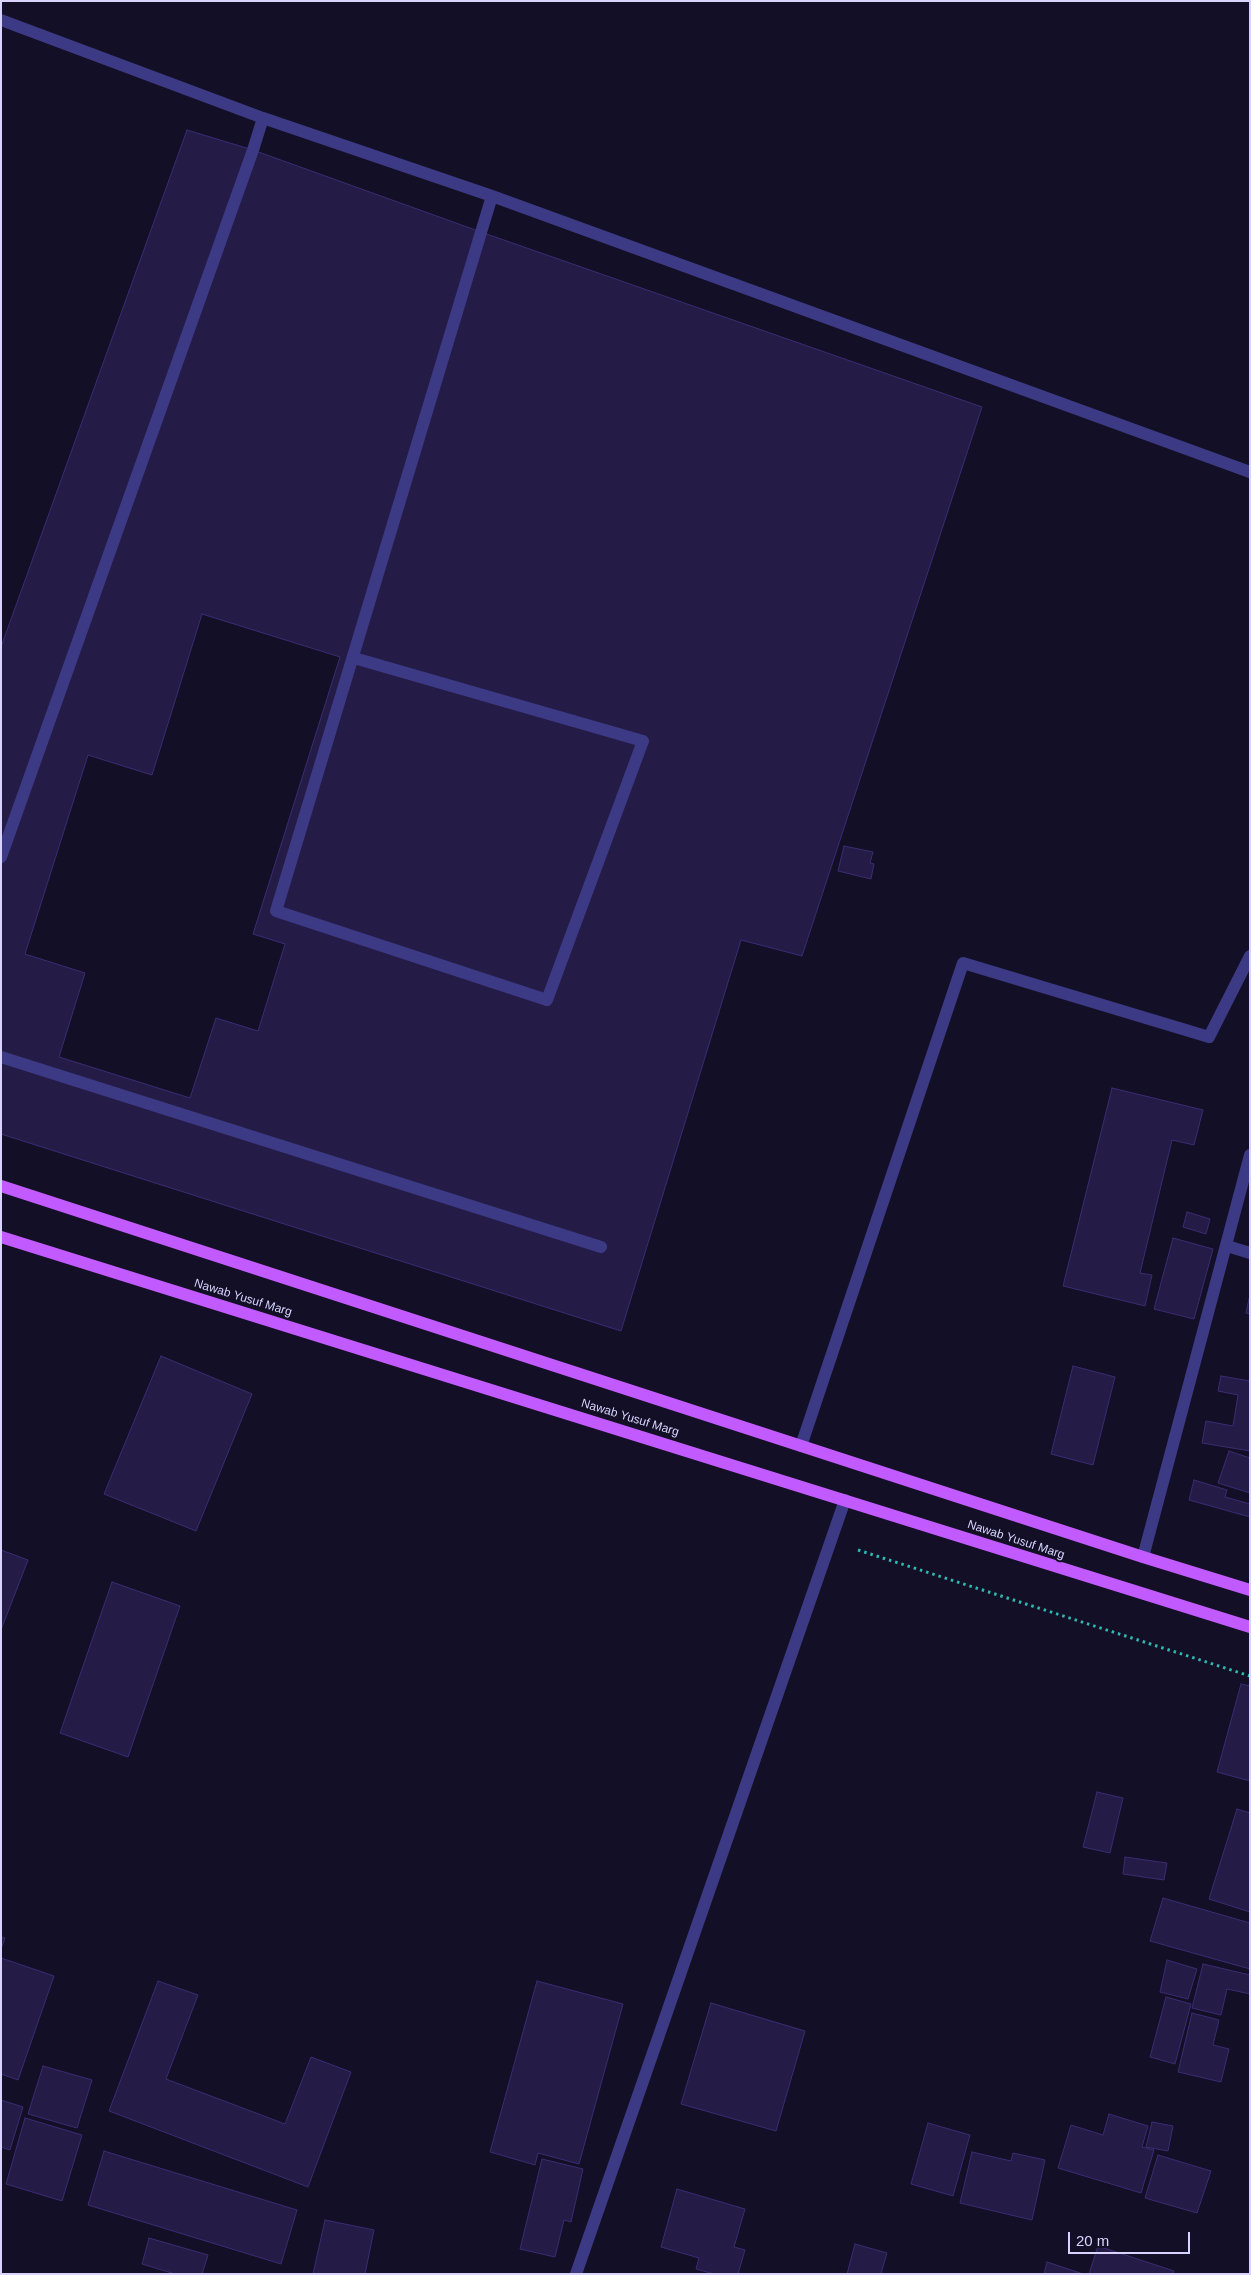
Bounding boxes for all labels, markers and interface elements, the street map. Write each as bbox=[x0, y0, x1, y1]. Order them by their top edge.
street label: Nawab Yusuf Marg bbox=[192, 1276, 294, 1320]
street label: Nawab Yusuf Marg bbox=[579, 1396, 681, 1440]
street label: Nawab Yusuf Marg bbox=[966, 1517, 1066, 1563]
scale bar bbox=[1071, 2222, 1194, 2254]
text: 20 m bbox=[1076, 2232, 1109, 2249]

